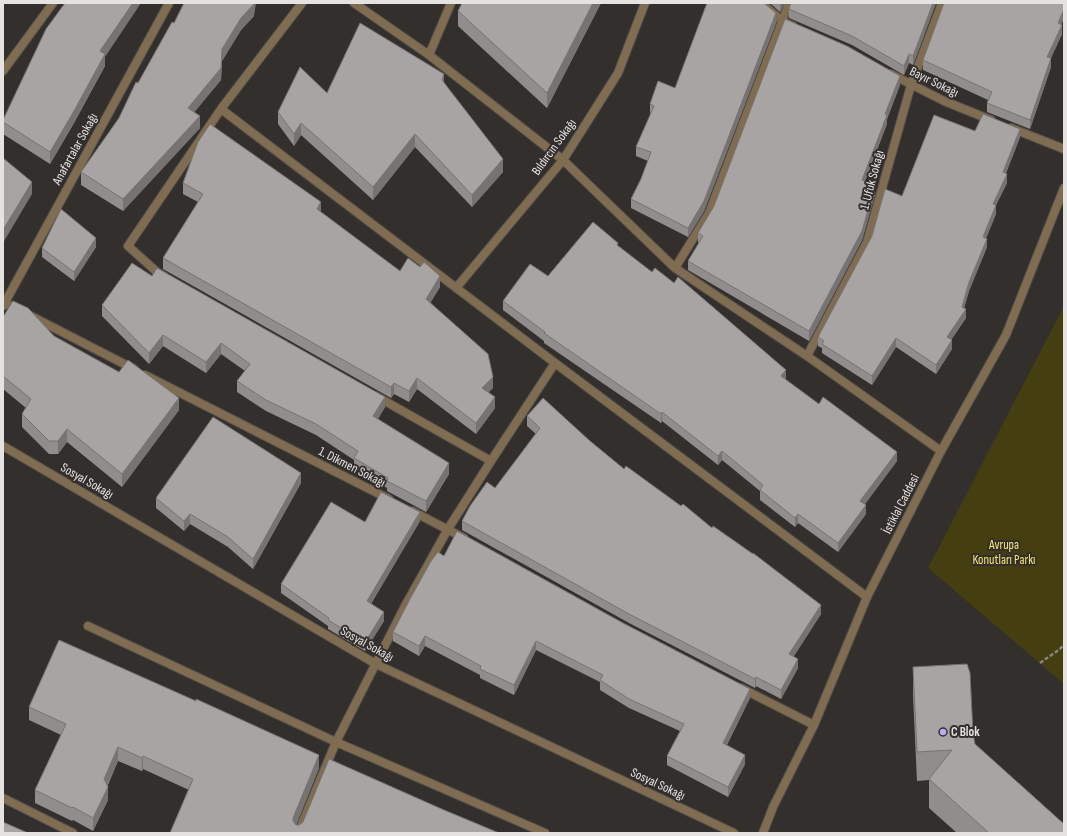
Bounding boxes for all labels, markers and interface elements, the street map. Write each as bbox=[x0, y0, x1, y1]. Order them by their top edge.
street label: Bayır Sokağı bbox=[907, 63, 961, 101]
street label: Anafartalar Sokağı bbox=[48, 110, 101, 189]
street label: Bıldırcın Sokağı bbox=[528, 116, 580, 178]
street label: 1. Ufuk Sokağı bbox=[856, 149, 888, 211]
street label: 1. Dikmen Sokağı bbox=[316, 443, 388, 491]
street label: Sosyal Sokağı bbox=[58, 459, 116, 503]
street label: İstiklal Caddesi bbox=[878, 471, 923, 536]
park label: Avrupa Konutları Parkı bbox=[972, 537, 1036, 568]
street label: Sosyal Sokağı bbox=[338, 623, 396, 665]
place label: C Blok bbox=[951, 724, 980, 740]
marker: C Blok bbox=[938, 727, 948, 737]
street label: Sosyal Sokağı bbox=[628, 764, 688, 804]

